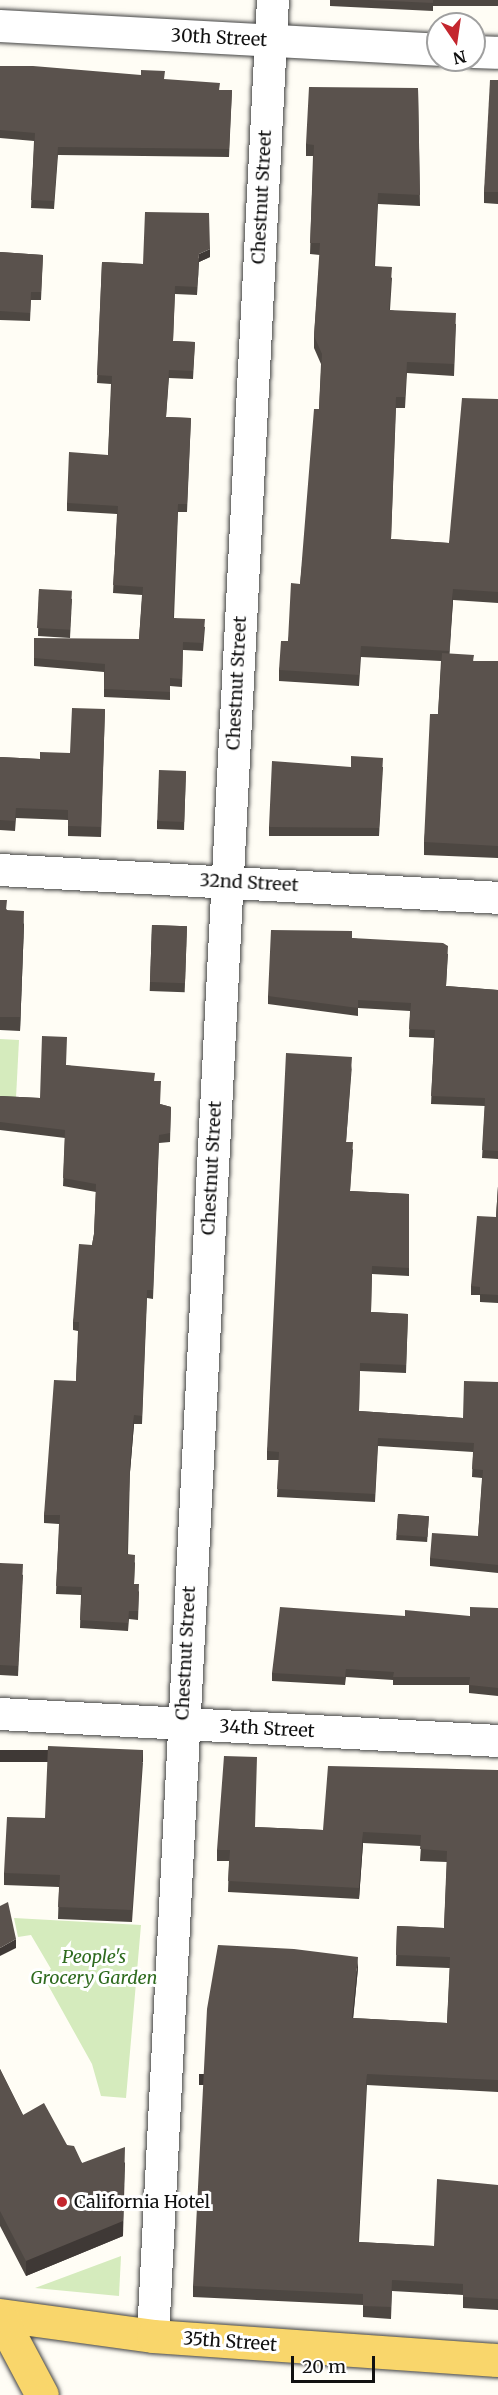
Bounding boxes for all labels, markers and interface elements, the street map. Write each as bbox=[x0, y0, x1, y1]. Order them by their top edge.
north arrow bbox=[426, 12, 486, 72]
street label: 30th Street bbox=[170, 25, 268, 51]
text: N bbox=[451, 46, 468, 69]
street label: Chestnut Street bbox=[248, 129, 276, 265]
street label: Chestnut Street bbox=[223, 615, 251, 751]
street label: 32nd Street bbox=[199, 870, 299, 896]
street label: Chestnut Street bbox=[198, 1100, 226, 1236]
street label: Chestnut Street bbox=[172, 1585, 200, 1721]
street label: 34th Street bbox=[219, 1716, 315, 1742]
park label: People's Grocery Garden bbox=[31, 1947, 157, 1990]
place label: California Hotel bbox=[74, 2191, 210, 2213]
marker: California Hotel bbox=[55, 2195, 69, 2209]
street label: 35th Street bbox=[182, 2328, 278, 2356]
scale bar bbox=[294, 2344, 378, 2382]
text: 20 m bbox=[302, 2355, 346, 2378]

